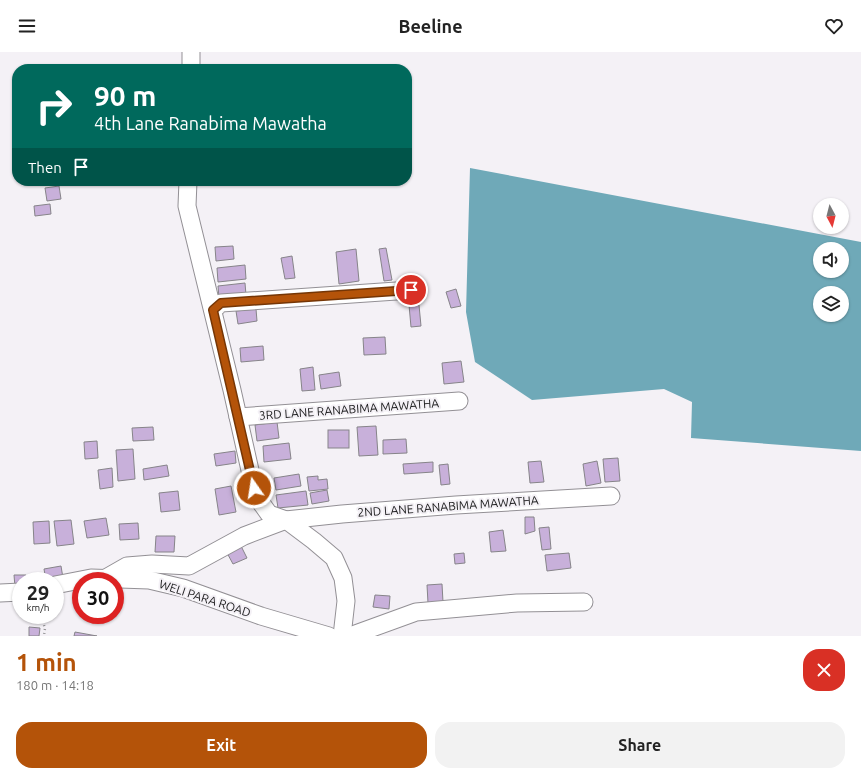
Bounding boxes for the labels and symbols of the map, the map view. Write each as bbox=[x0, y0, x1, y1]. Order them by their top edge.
north arrow bbox=[813, 198, 849, 234]
pin bbox=[394, 273, 428, 307]
street label: 3RD LANE RANABIMA MAWATHA bbox=[259, 396, 440, 422]
position arrow bbox=[233, 467, 275, 509]
street label: 2ND LANE RANABIMA MAWATHA bbox=[357, 493, 539, 519]
speed limit sign: 30 bbox=[72, 572, 124, 624]
street label: WELI PARA ROAD bbox=[158, 577, 252, 619]

